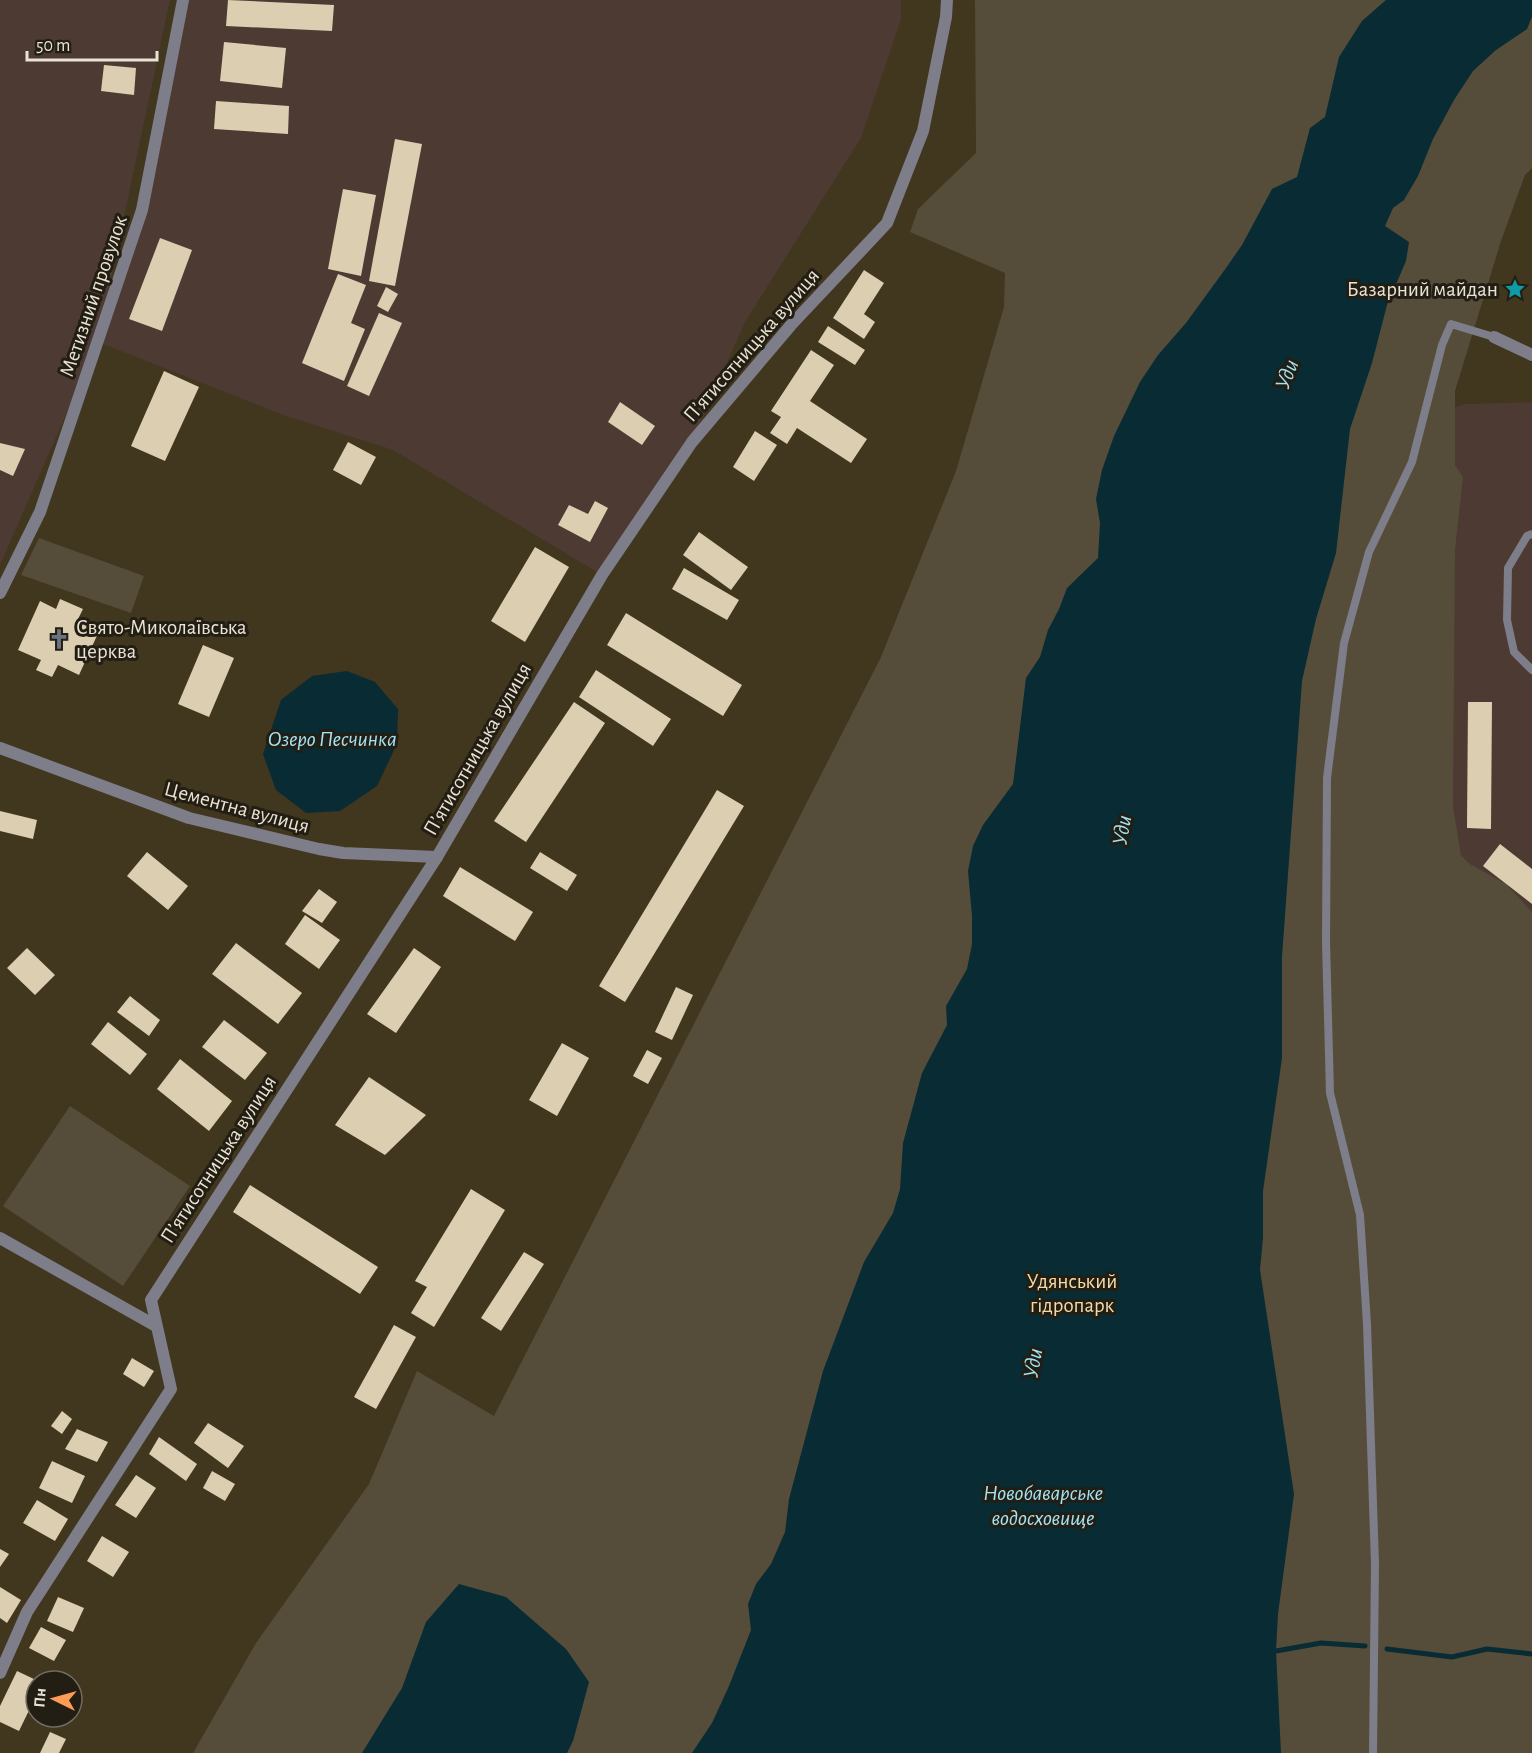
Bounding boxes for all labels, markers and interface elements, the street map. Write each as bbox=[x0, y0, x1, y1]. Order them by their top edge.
scale bar bbox=[27, 24, 158, 62]
text: 50 m bbox=[36, 37, 70, 55]
street label: Метизний провулок bbox=[56, 212, 131, 380]
street label: П’ятисотницька вулиця bbox=[679, 265, 823, 426]
place icon: Базарний майдан bbox=[1503, 277, 1527, 301]
place label: Базарний майдан bbox=[1347, 279, 1498, 300]
water label: Уди bbox=[1271, 356, 1303, 392]
place label: Свято-Миколаївська церква bbox=[76, 617, 247, 662]
church icon: Свято-Миколаївська церква bbox=[47, 627, 71, 651]
street label: П’ятисотницька вулиця bbox=[420, 659, 535, 839]
water label: Озеро Песчинка bbox=[267, 728, 397, 751]
street label: Цементна вулиця bbox=[162, 778, 312, 837]
water label: Уди bbox=[1109, 813, 1135, 847]
street label: П’ятисотницька вулиця bbox=[156, 1072, 280, 1247]
park label: Удянський гідропарк bbox=[1027, 1271, 1117, 1316]
water label: Уди bbox=[1020, 1346, 1046, 1380]
water label: Новобаварське водосховище bbox=[983, 1482, 1103, 1529]
north arrow bbox=[24, 1669, 84, 1729]
text: Пн bbox=[31, 1687, 49, 1708]

